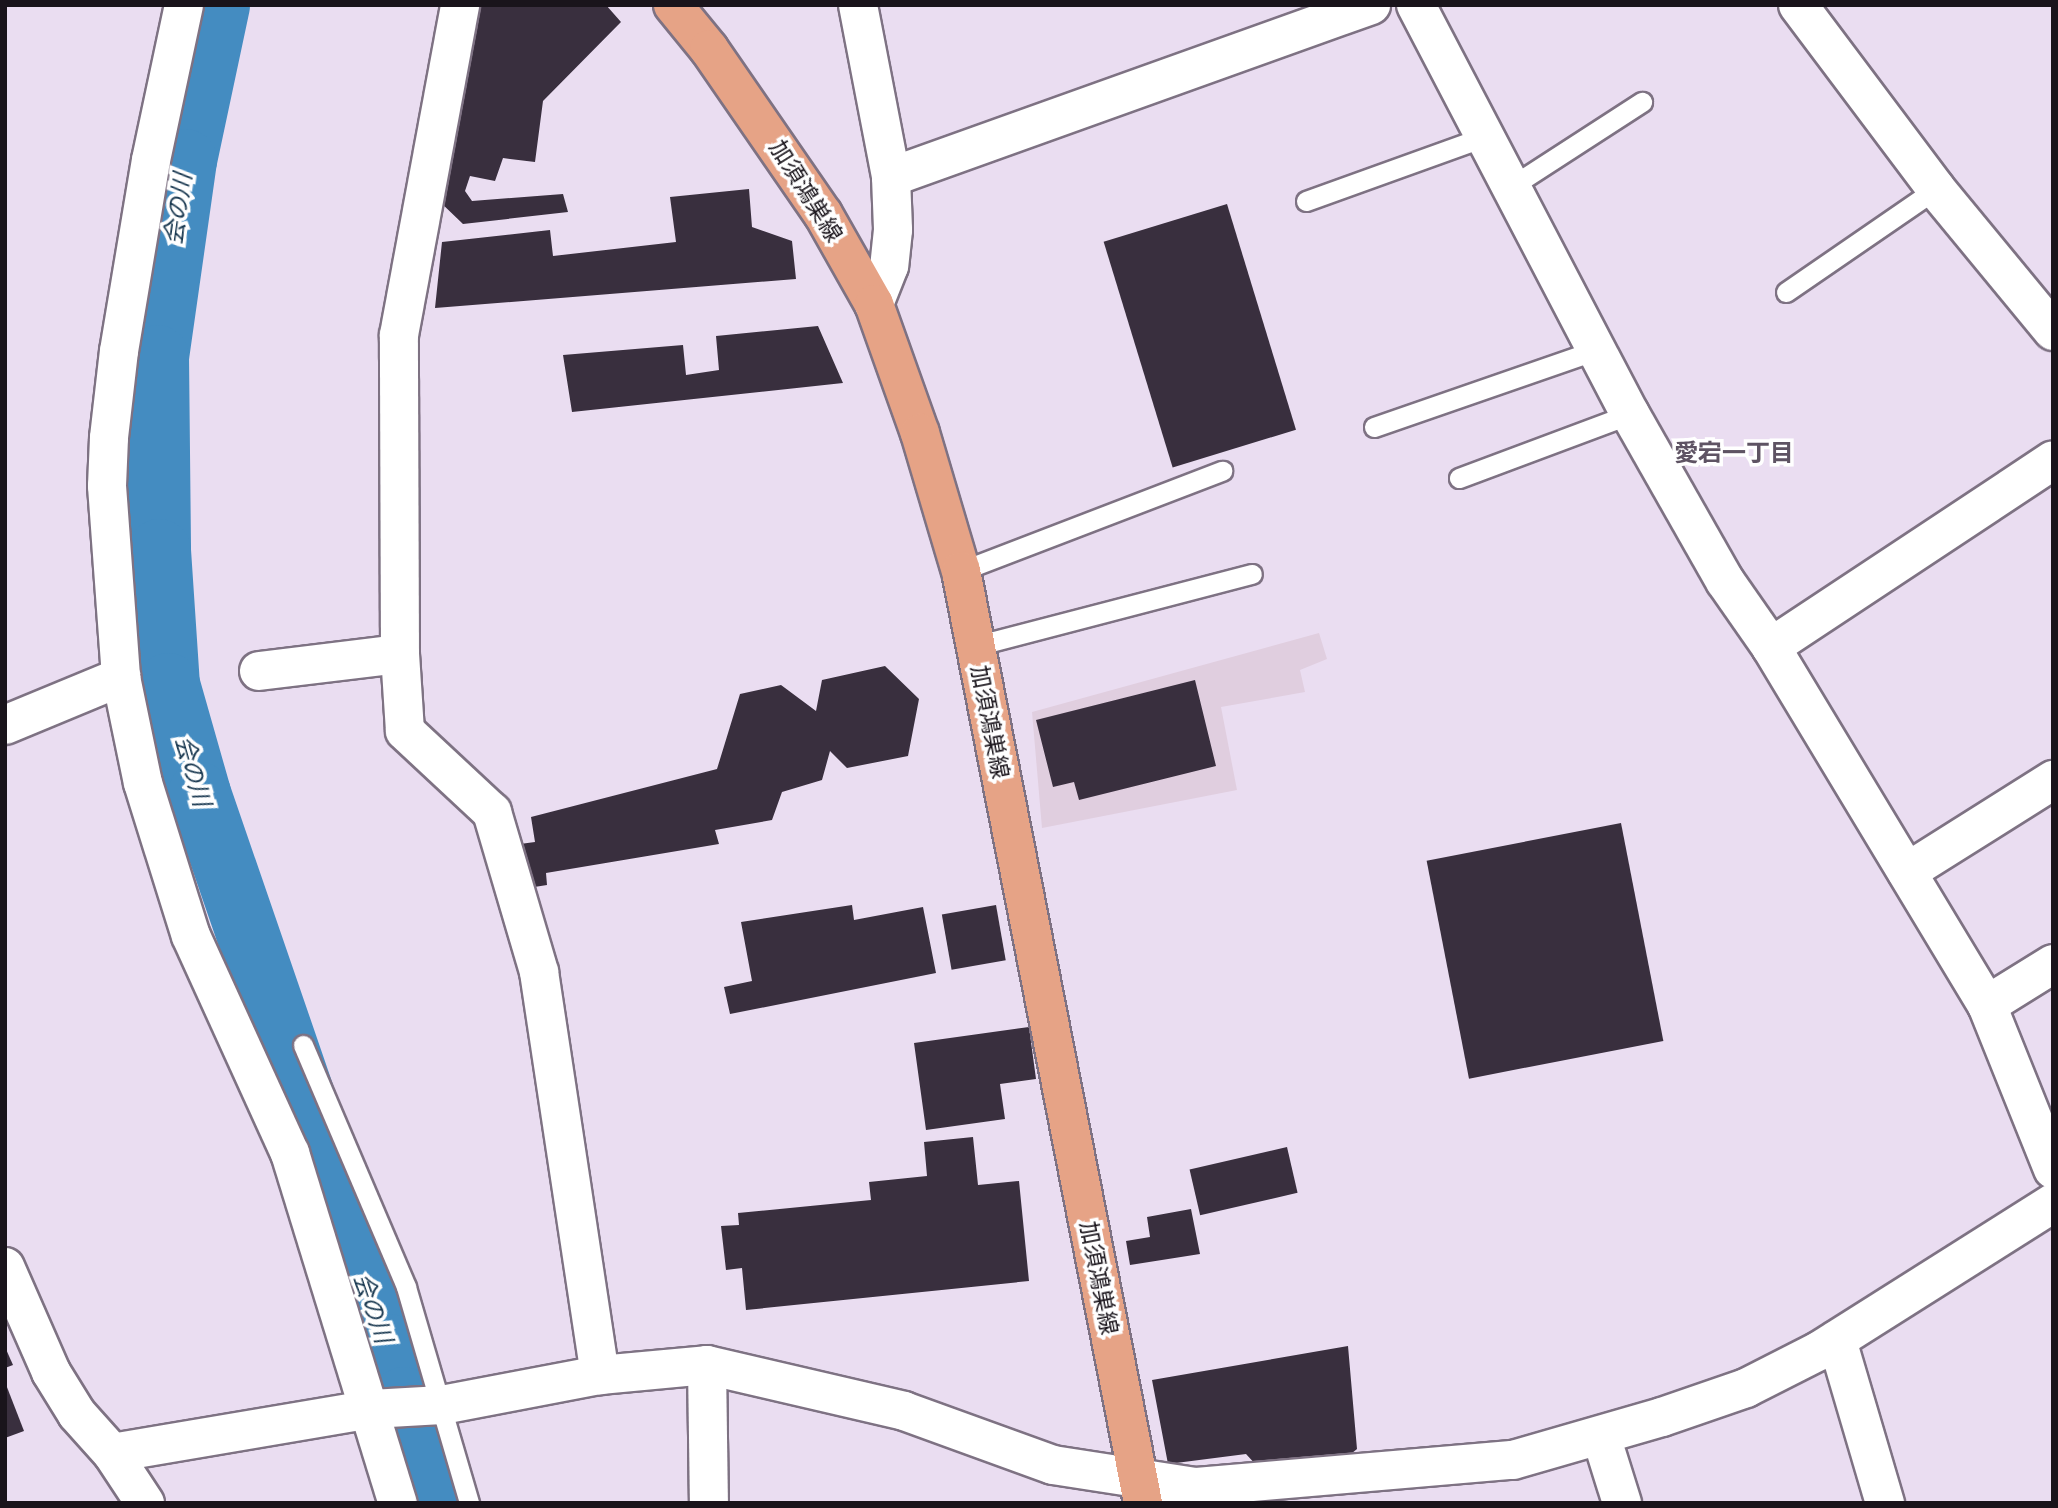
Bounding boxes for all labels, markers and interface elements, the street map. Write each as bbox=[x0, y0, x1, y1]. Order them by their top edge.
street label: 加須鴻巣線 bbox=[764, 135, 848, 247]
water label: 会の川 bbox=[159, 171, 197, 247]
district label: 愛宕一丁目 bbox=[1674, 439, 1794, 467]
street label: 加須鴻巣線 bbox=[965, 663, 1015, 781]
water label: 会の川 bbox=[169, 732, 217, 810]
street label: 加須鴻巣線 bbox=[1074, 1219, 1124, 1337]
water label: 会の川 bbox=[348, 1269, 398, 1347]

